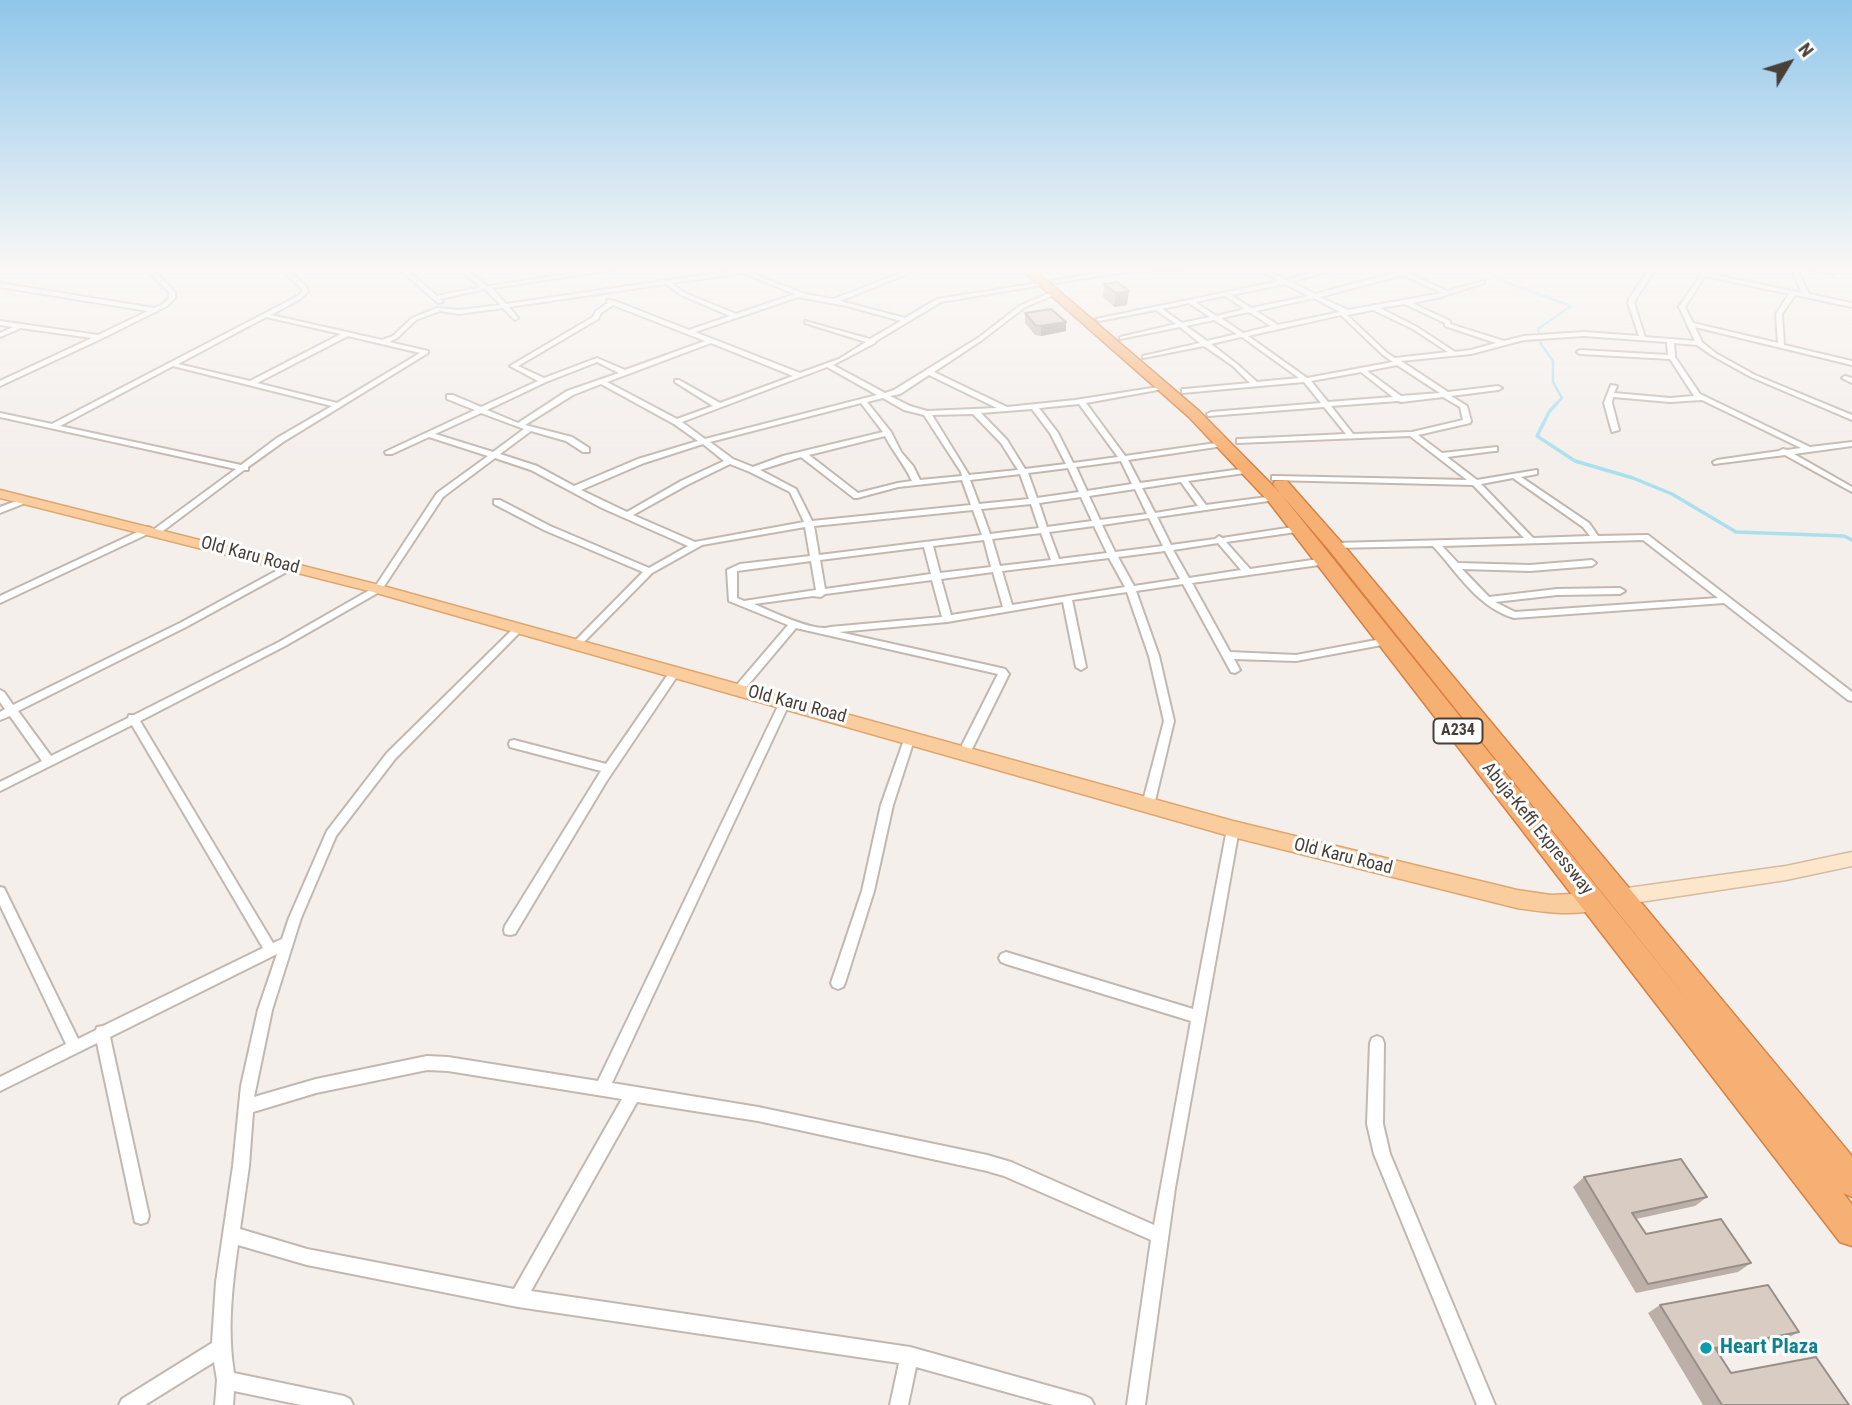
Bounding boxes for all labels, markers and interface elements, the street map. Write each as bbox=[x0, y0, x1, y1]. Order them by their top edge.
north arrow bbox=[1754, 28, 1824, 98]
text: N bbox=[1793, 38, 1819, 61]
street label: Old Karu Road bbox=[198, 533, 302, 579]
street label: Old Karu Road bbox=[745, 682, 849, 728]
road number: A234 bbox=[1434, 718, 1482, 744]
street label: Abuja-Keffi Expressway bbox=[1477, 758, 1597, 900]
street label: Old Karu Road bbox=[1291, 834, 1395, 880]
place label: Heart Plaza bbox=[1720, 1335, 1818, 1361]
marker: Heart Plaza bbox=[1698, 1340, 1714, 1356]

